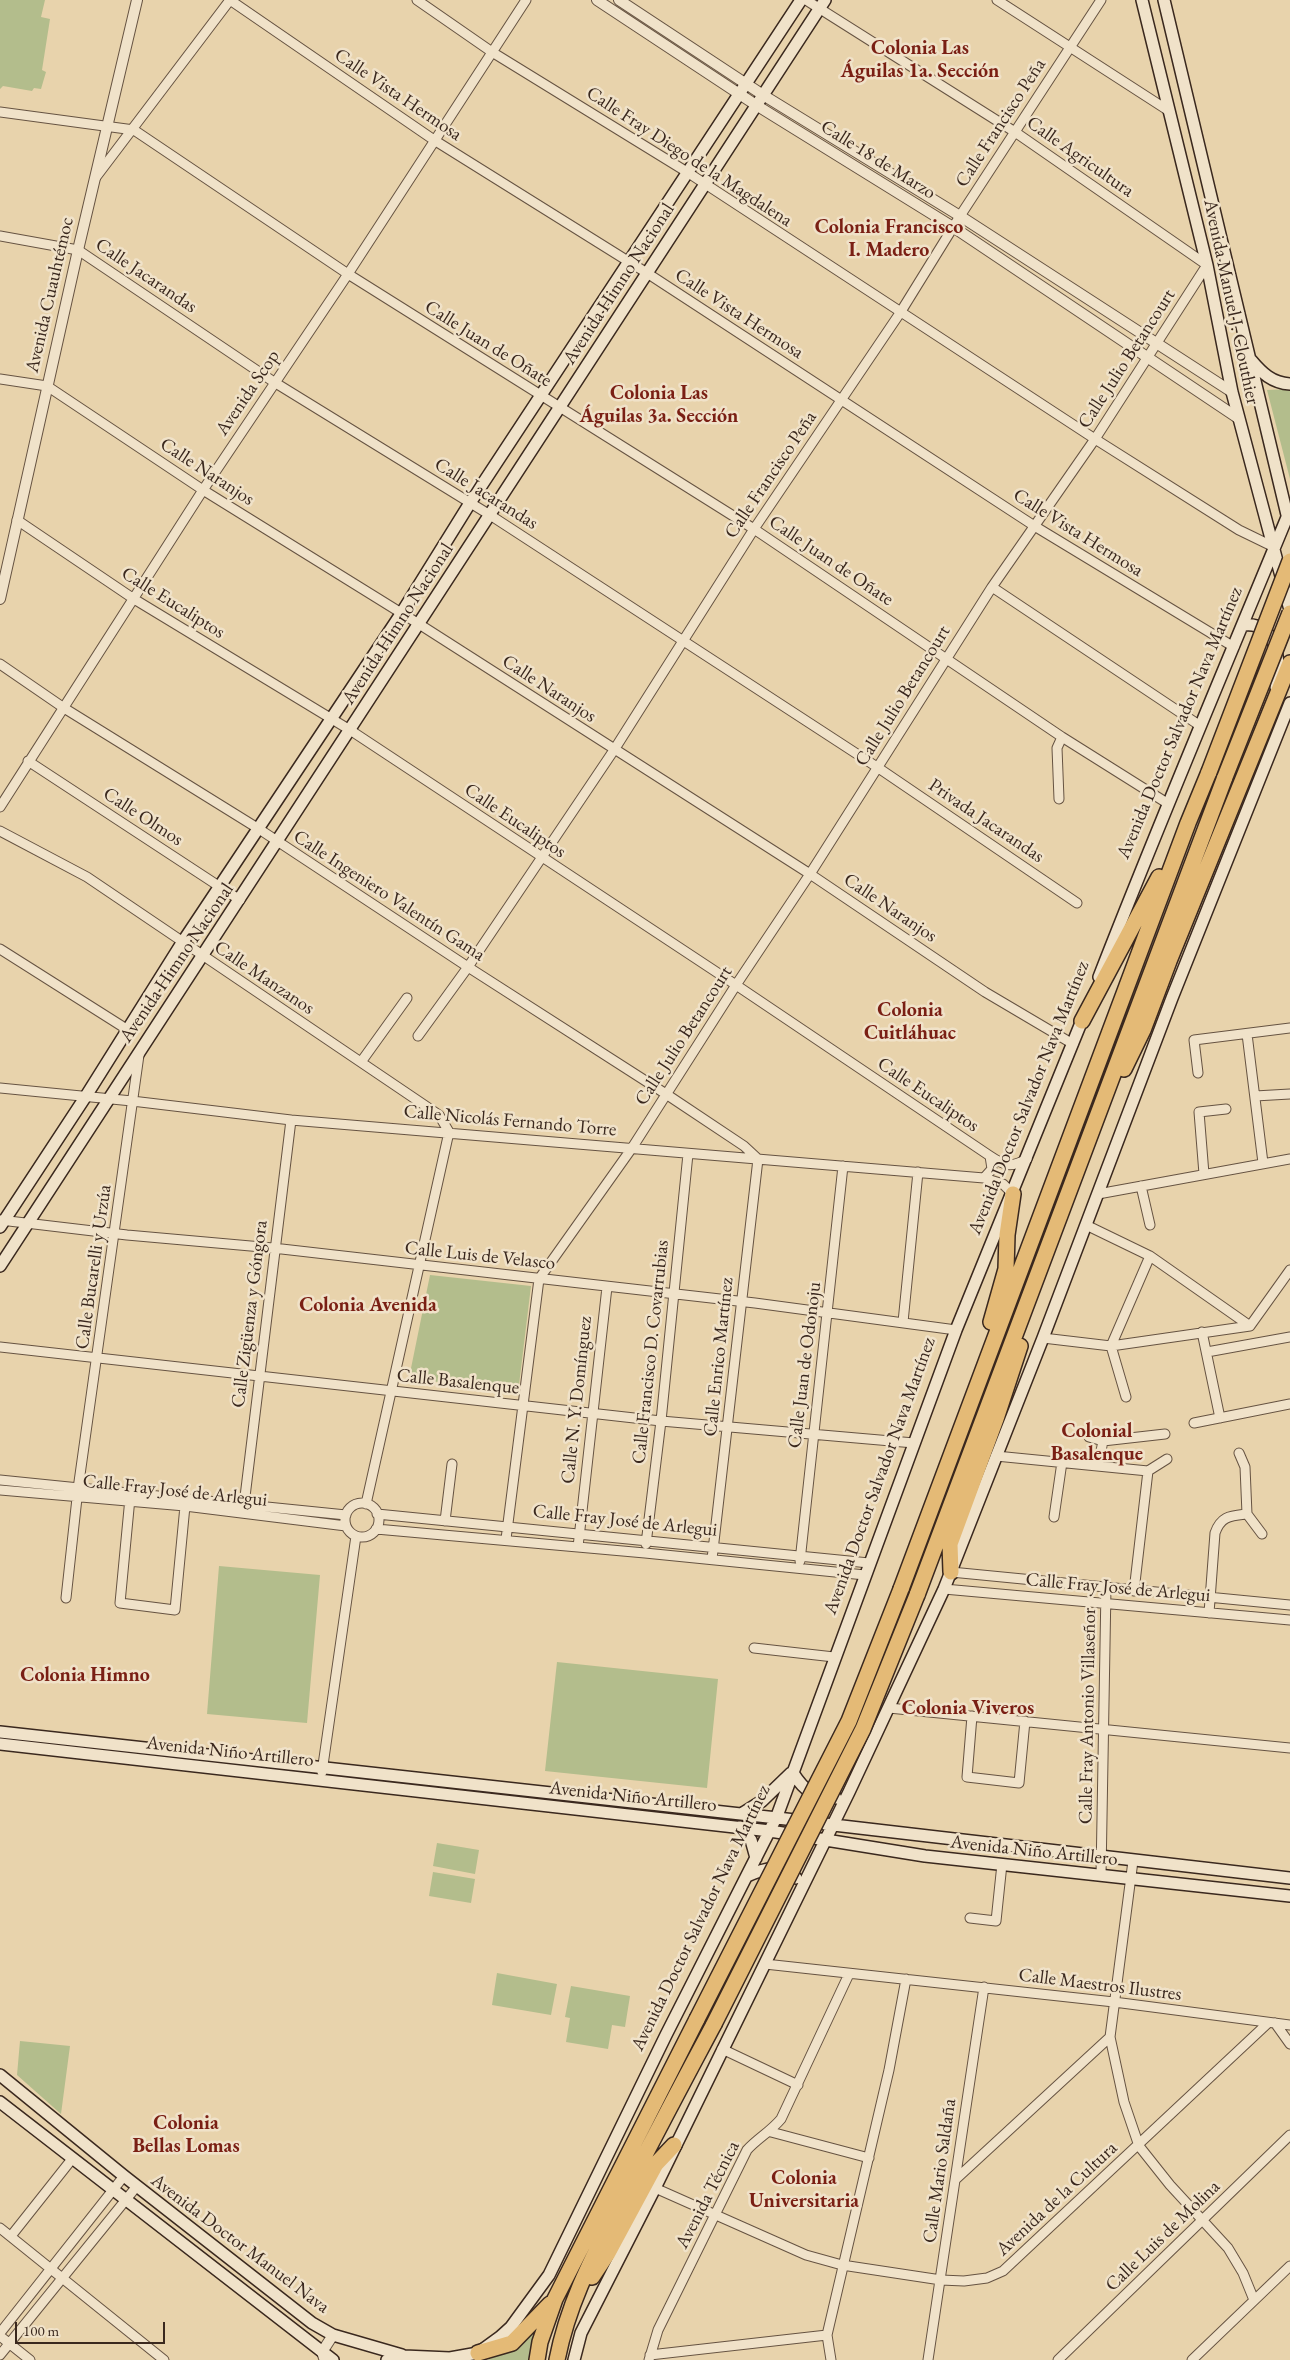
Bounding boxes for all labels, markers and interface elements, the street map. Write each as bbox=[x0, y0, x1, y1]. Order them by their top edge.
district label: Colonia Las Águilas 1a. Sección bbox=[841, 37, 999, 84]
street label: Calle Vista Hermosa bbox=[330, 44, 466, 146]
street label: Calle Francisco Peña bbox=[951, 54, 1051, 192]
street label: Calle Fray Diego de la Magdalena bbox=[582, 82, 796, 232]
street label: Calle Agricultura bbox=[1022, 112, 1138, 202]
street label: Calle 18 de Marzo bbox=[816, 115, 940, 205]
street label: Avenida Manuel J. Clouthier bbox=[1198, 197, 1264, 407]
street label: Avenida Himno Nacional bbox=[558, 199, 680, 369]
street label: Avenida Cuauhtémoc bbox=[21, 215, 79, 375]
district label: Colonia Francisco I. Madero bbox=[815, 216, 963, 263]
street label: Calle Jacarandas bbox=[91, 234, 201, 318]
street label: Calle Vista Hermosa bbox=[670, 264, 808, 364]
street label: Calle Julio Betancourt bbox=[1073, 285, 1181, 433]
street label: Calle Juan de Oñate bbox=[420, 296, 556, 392]
street label: Avenida Scop bbox=[211, 346, 285, 440]
district label: Colonia Las Águilas 3a. Sección bbox=[580, 382, 738, 429]
street label: Calle Francisco Peña bbox=[720, 407, 822, 543]
street label: Calle Naranjos bbox=[156, 433, 258, 511]
street label: Calle Jacarandas bbox=[430, 453, 542, 535]
street label: Calle Vista Hermosa bbox=[1009, 484, 1147, 582]
street label: Calle Juan de Oñate bbox=[764, 511, 898, 611]
street label: Avenida Himno Nacional bbox=[337, 539, 459, 709]
street label: Calle Eucaliptos bbox=[117, 562, 229, 644]
street label: Avenida Doctor Salvador Nava Martínez bbox=[1112, 584, 1248, 862]
street label: Calle Julio Betancourt bbox=[851, 621, 955, 771]
street label: Calle Naranjos bbox=[498, 650, 600, 728]
street label: Privada Jacarandas bbox=[924, 774, 1048, 868]
street label: Calle Eucaliptos bbox=[460, 779, 570, 863]
street label: Calle Olmos bbox=[99, 783, 187, 851]
street label: Calle Ingeniero Valentín Gama bbox=[289, 825, 489, 967]
street label: Calle Naranjos bbox=[839, 868, 941, 948]
street label: Avenida Himno Nacional bbox=[115, 879, 239, 1047]
street label: Calle Manzanos bbox=[210, 936, 318, 1020]
street label: Avenida Doctor Salvador Nava Martínez bbox=[964, 958, 1094, 1238]
street label: Calle Julio Betancourt bbox=[630, 962, 738, 1110]
district label: Colonia Cuitláhuac bbox=[864, 999, 956, 1046]
street label: Calle Eucaliptos bbox=[873, 1053, 983, 1137]
street label: Calle Nicolás Fernando Torre bbox=[403, 1100, 617, 1142]
street label: Calle Bucarelli y Urzúa bbox=[71, 1183, 117, 1351]
street label: Calle Zigüenza y Góngora bbox=[227, 1219, 273, 1409]
street label: Calle Luis de Velasco bbox=[404, 1237, 556, 1275]
street label: Calle Francisco D. Covarrubias bbox=[628, 1239, 674, 1465]
street label: Calle Enrico Martínez bbox=[699, 1276, 739, 1438]
street label: Calle Juan de Odonoju bbox=[783, 1281, 827, 1449]
district label: Colonia Avenida bbox=[299, 1294, 437, 1318]
street label: Calle N. Y. Domínguez bbox=[557, 1315, 597, 1485]
street label: Avenida Doctor Salvador Nava Martínez bbox=[819, 1334, 941, 1618]
street label: Calle Basalenque bbox=[396, 1364, 520, 1400]
district label: Colonial Basalenque bbox=[1051, 1420, 1143, 1467]
street label: Calle Fray José de Arlegui bbox=[82, 1470, 268, 1512]
street label: Calle Fray José de Arlegui bbox=[532, 1500, 718, 1542]
street label: Calle Fray José de Arlegui bbox=[1025, 1569, 1211, 1607]
street label: Calle Fray Antonio Villaseñor bbox=[1075, 1608, 1101, 1824]
district label: Colonia Himno bbox=[20, 1664, 150, 1688]
district label: Colonia Viveros bbox=[902, 1697, 1034, 1721]
street label: Avenida Niño Artillero bbox=[145, 1732, 315, 1772]
street label: Avenida Niño Artillero bbox=[548, 1777, 718, 1817]
street label: Avenida Doctor Salvador Nava Martínez bbox=[627, 1781, 775, 2055]
street label: Avenida Niño Artillero bbox=[949, 1831, 1119, 1871]
street label: Calle Maestros Ilustres bbox=[1017, 1964, 1183, 2006]
street label: Calle Mario Saldaña bbox=[919, 2097, 961, 2245]
district label: Colonia Bellas Lomas bbox=[132, 2112, 240, 2159]
street label: Avenida Técnica bbox=[671, 2137, 745, 2253]
street label: Avenida de la Cultura bbox=[992, 2137, 1122, 2261]
district label: Colonia Universitaria bbox=[749, 2167, 859, 2214]
street label: Avenida Doctor Manuel Nava bbox=[146, 2169, 334, 2319]
street label: Calle Luis de Molina bbox=[1101, 2175, 1225, 2297]
scale bar bbox=[18, 2312, 168, 2344]
text: 100 m bbox=[23, 2321, 59, 2340]

